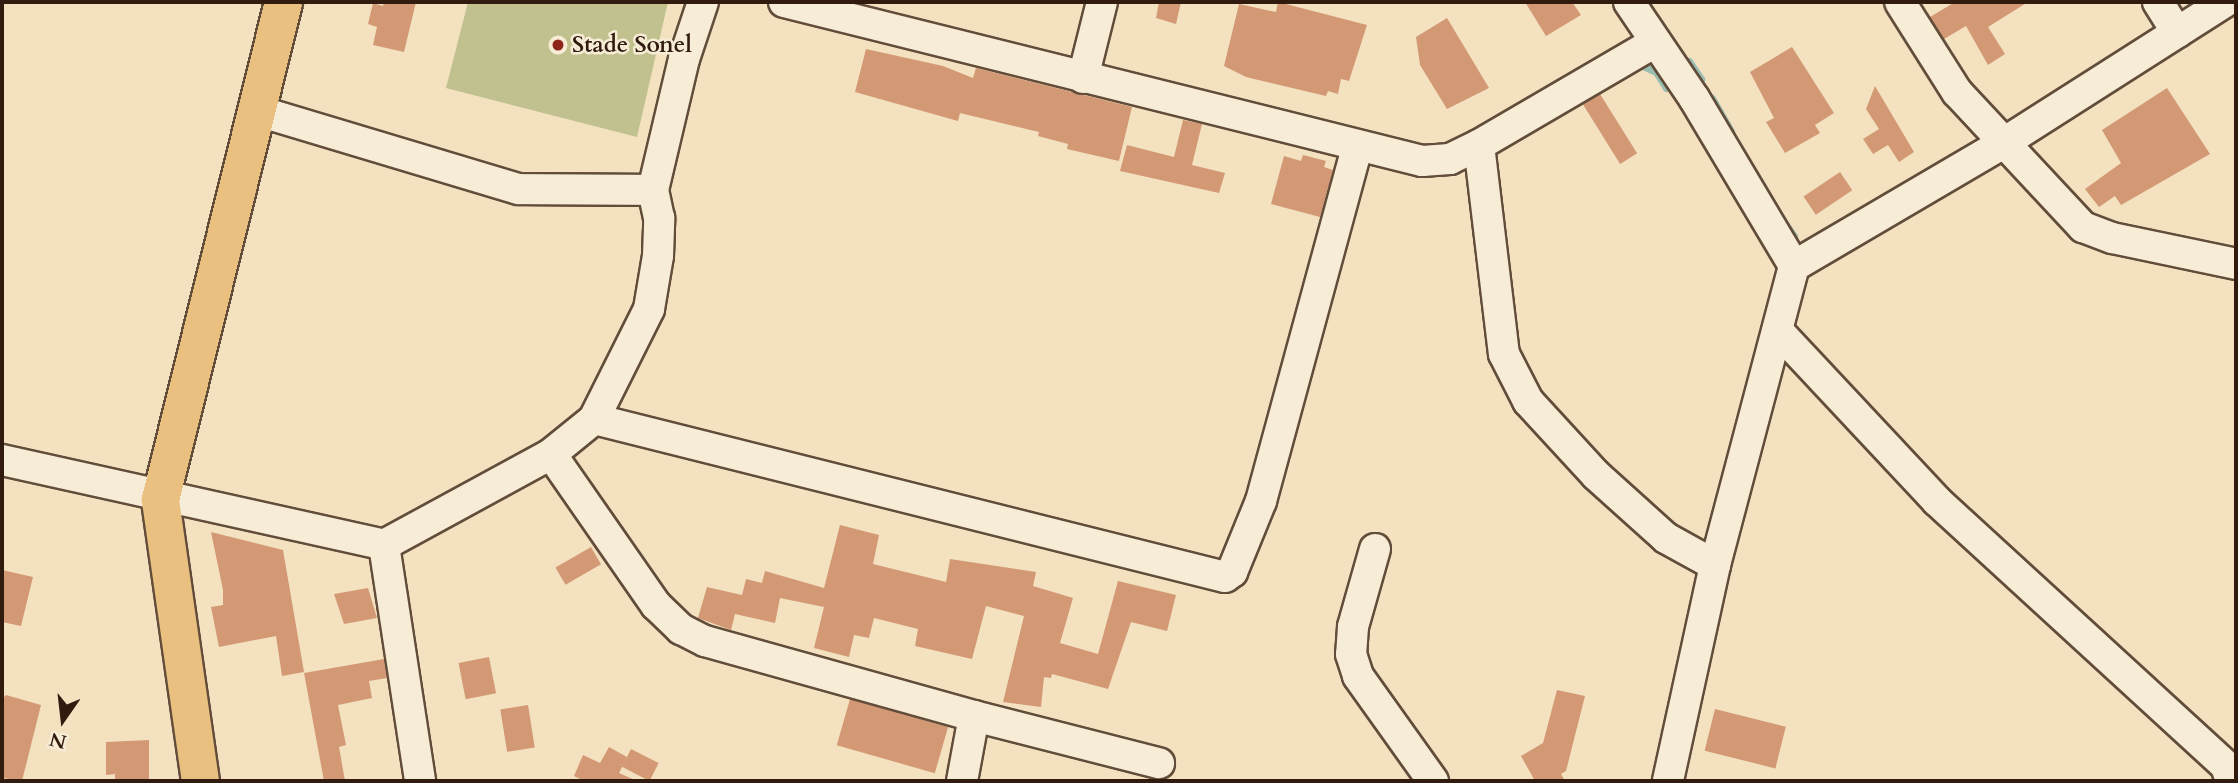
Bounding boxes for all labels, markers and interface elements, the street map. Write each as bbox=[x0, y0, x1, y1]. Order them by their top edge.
place label: Stade Sonel bbox=[572, 31, 692, 59]
marker: Stade Sonel bbox=[550, 37, 566, 53]
north arrow bbox=[28, 685, 98, 755]
text: N bbox=[47, 726, 69, 755]

